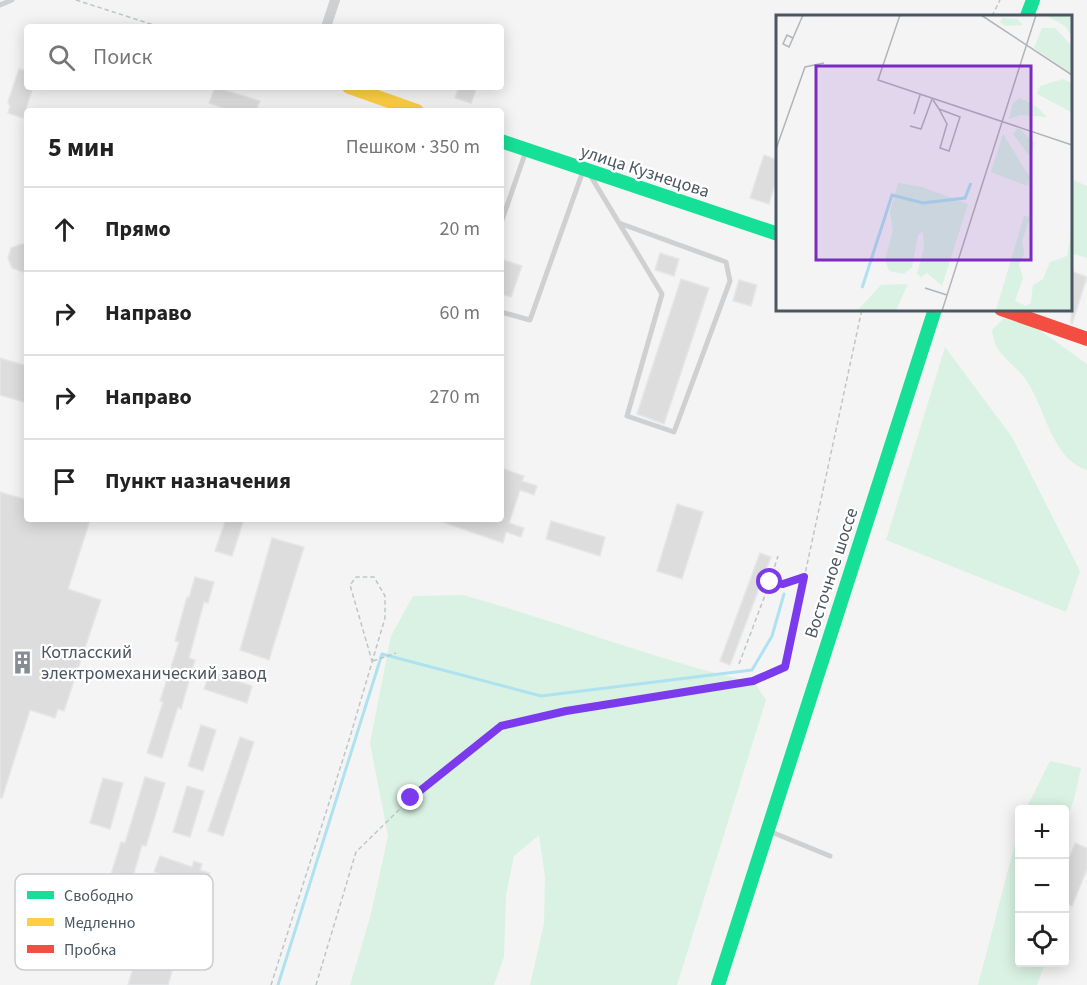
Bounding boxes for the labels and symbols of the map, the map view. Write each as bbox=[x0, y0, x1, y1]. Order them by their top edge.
inset map bbox=[776, 15, 1072, 310]
street label: улица Кузнецова bbox=[577, 139, 713, 204]
street label: Восточное шоссе bbox=[799, 505, 864, 641]
route start bbox=[756, 568, 782, 594]
place label: Котласский электромеханический завод bbox=[41, 640, 267, 686]
building icon: Котласский электромеханический завод bbox=[10, 649, 36, 675]
route end bbox=[397, 784, 423, 810]
legend bbox=[15, 874, 213, 970]
text: Свободно bbox=[64, 885, 134, 907]
text: Медленно bbox=[64, 912, 135, 934]
text: Пробка bbox=[64, 939, 116, 961]

